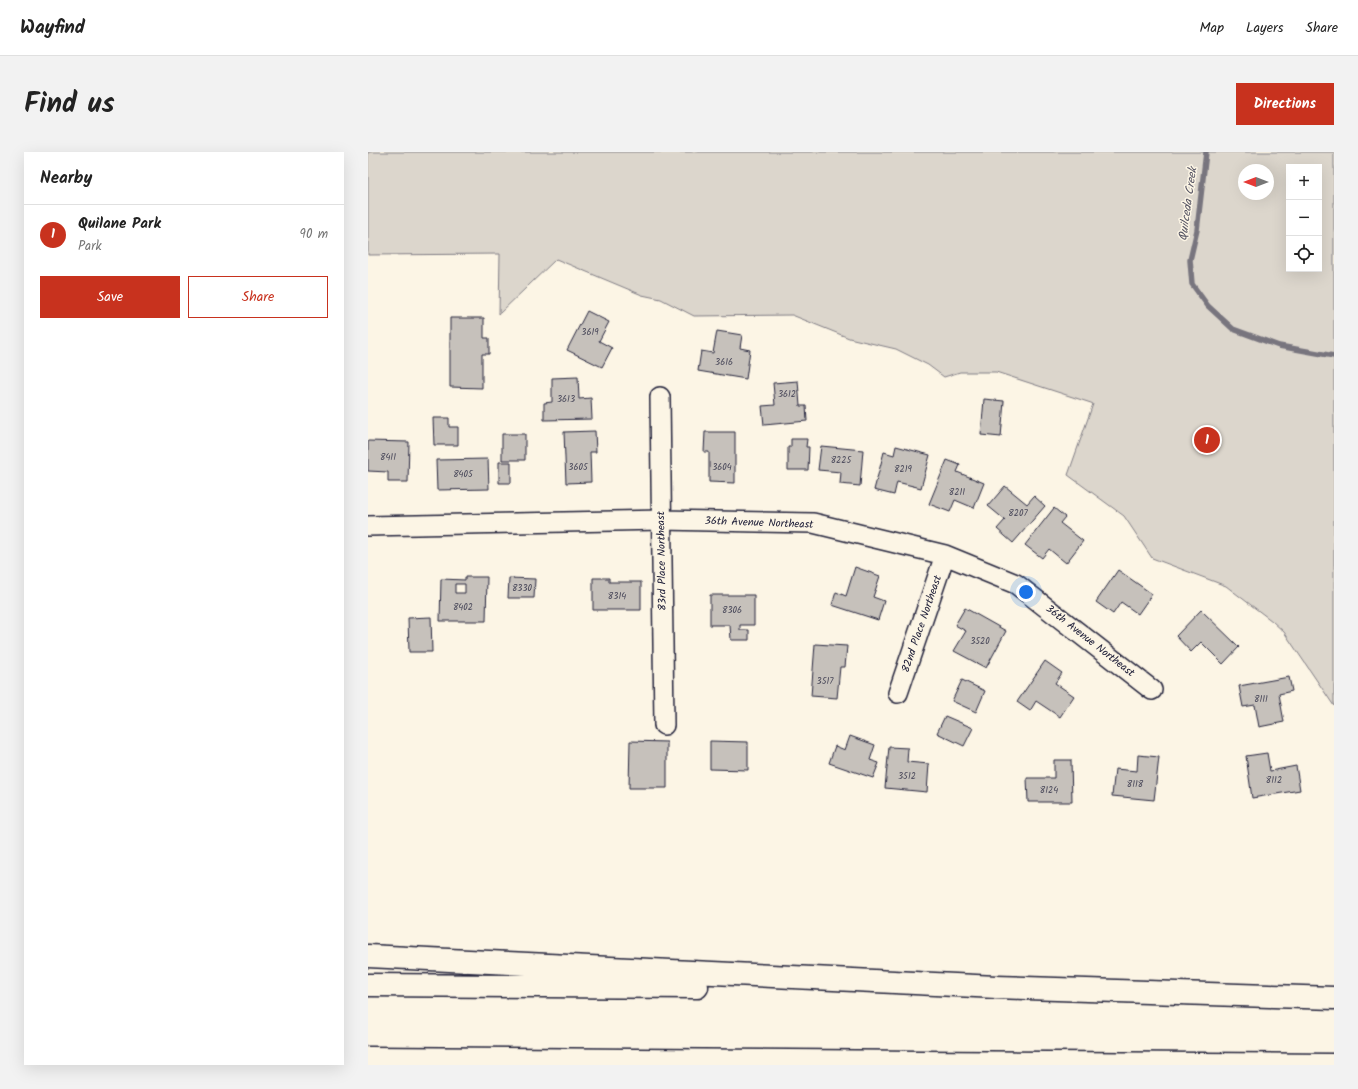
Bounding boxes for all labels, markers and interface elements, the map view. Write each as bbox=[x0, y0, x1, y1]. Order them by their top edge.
text: Wayfind bbox=[20, 13, 85, 43]
text: Map bbox=[1200, 17, 1224, 39]
text: Layers bbox=[1246, 17, 1284, 39]
text: Share bbox=[1306, 17, 1338, 39]
text: Find us bbox=[24, 82, 115, 127]
button: Directions bbox=[1236, 83, 1334, 125]
water label: Quilceda Creek bbox=[1173, 164, 1203, 242]
north arrow bbox=[1238, 164, 1274, 200]
map controls bbox=[1286, 164, 1322, 272]
button: + bbox=[1286, 164, 1322, 200]
text: Nearby bbox=[40, 165, 92, 192]
button: − bbox=[1286, 200, 1322, 236]
text: Quilane Park bbox=[78, 212, 161, 236]
text: 1 bbox=[51, 224, 55, 245]
text: 90 m bbox=[300, 224, 328, 245]
text: Park bbox=[78, 236, 102, 257]
button: locate bbox=[1286, 236, 1322, 272]
button: Save bbox=[40, 276, 180, 318]
button: Share bbox=[188, 276, 328, 318]
house number: 3619 bbox=[581, 325, 599, 340]
house number: 3616 bbox=[715, 355, 733, 370]
house number: 3612 bbox=[778, 387, 796, 402]
house number: 3613 bbox=[557, 392, 575, 407]
pin: 1 bbox=[1194, 425, 1220, 455]
house number: 8411 bbox=[380, 450, 396, 465]
house number: 8225 bbox=[831, 453, 853, 468]
house number: 3605 bbox=[568, 460, 589, 475]
house number: 3604 bbox=[712, 460, 732, 475]
house number: 8219 bbox=[894, 462, 913, 477]
house number: 8405 bbox=[453, 467, 474, 482]
house number: 8211 bbox=[949, 485, 965, 500]
house number: 8207 bbox=[1008, 506, 1028, 521]
street label: 83rd Place Northeast bbox=[652, 510, 672, 611]
street label: 36th Avenue Northeast bbox=[704, 512, 815, 534]
street label: 82nd Place Northeast bbox=[897, 572, 947, 675]
house number: 8330 bbox=[512, 581, 533, 596]
your location bbox=[1016, 582, 1036, 602]
house number: 8314 bbox=[608, 589, 626, 604]
house number: 8402 bbox=[453, 600, 473, 615]
street label: 36th Avenue Northeast bbox=[1042, 600, 1139, 682]
house number: 8306 bbox=[722, 603, 742, 618]
house number: 3520 bbox=[970, 634, 990, 649]
house number: 3517 bbox=[817, 674, 834, 689]
house number: 8111 bbox=[1254, 692, 1268, 707]
house number: 3512 bbox=[898, 769, 916, 784]
house number: 8112 bbox=[1266, 773, 1282, 788]
house number: 8118 bbox=[1127, 777, 1144, 792]
house number: 8124 bbox=[1040, 783, 1058, 798]

